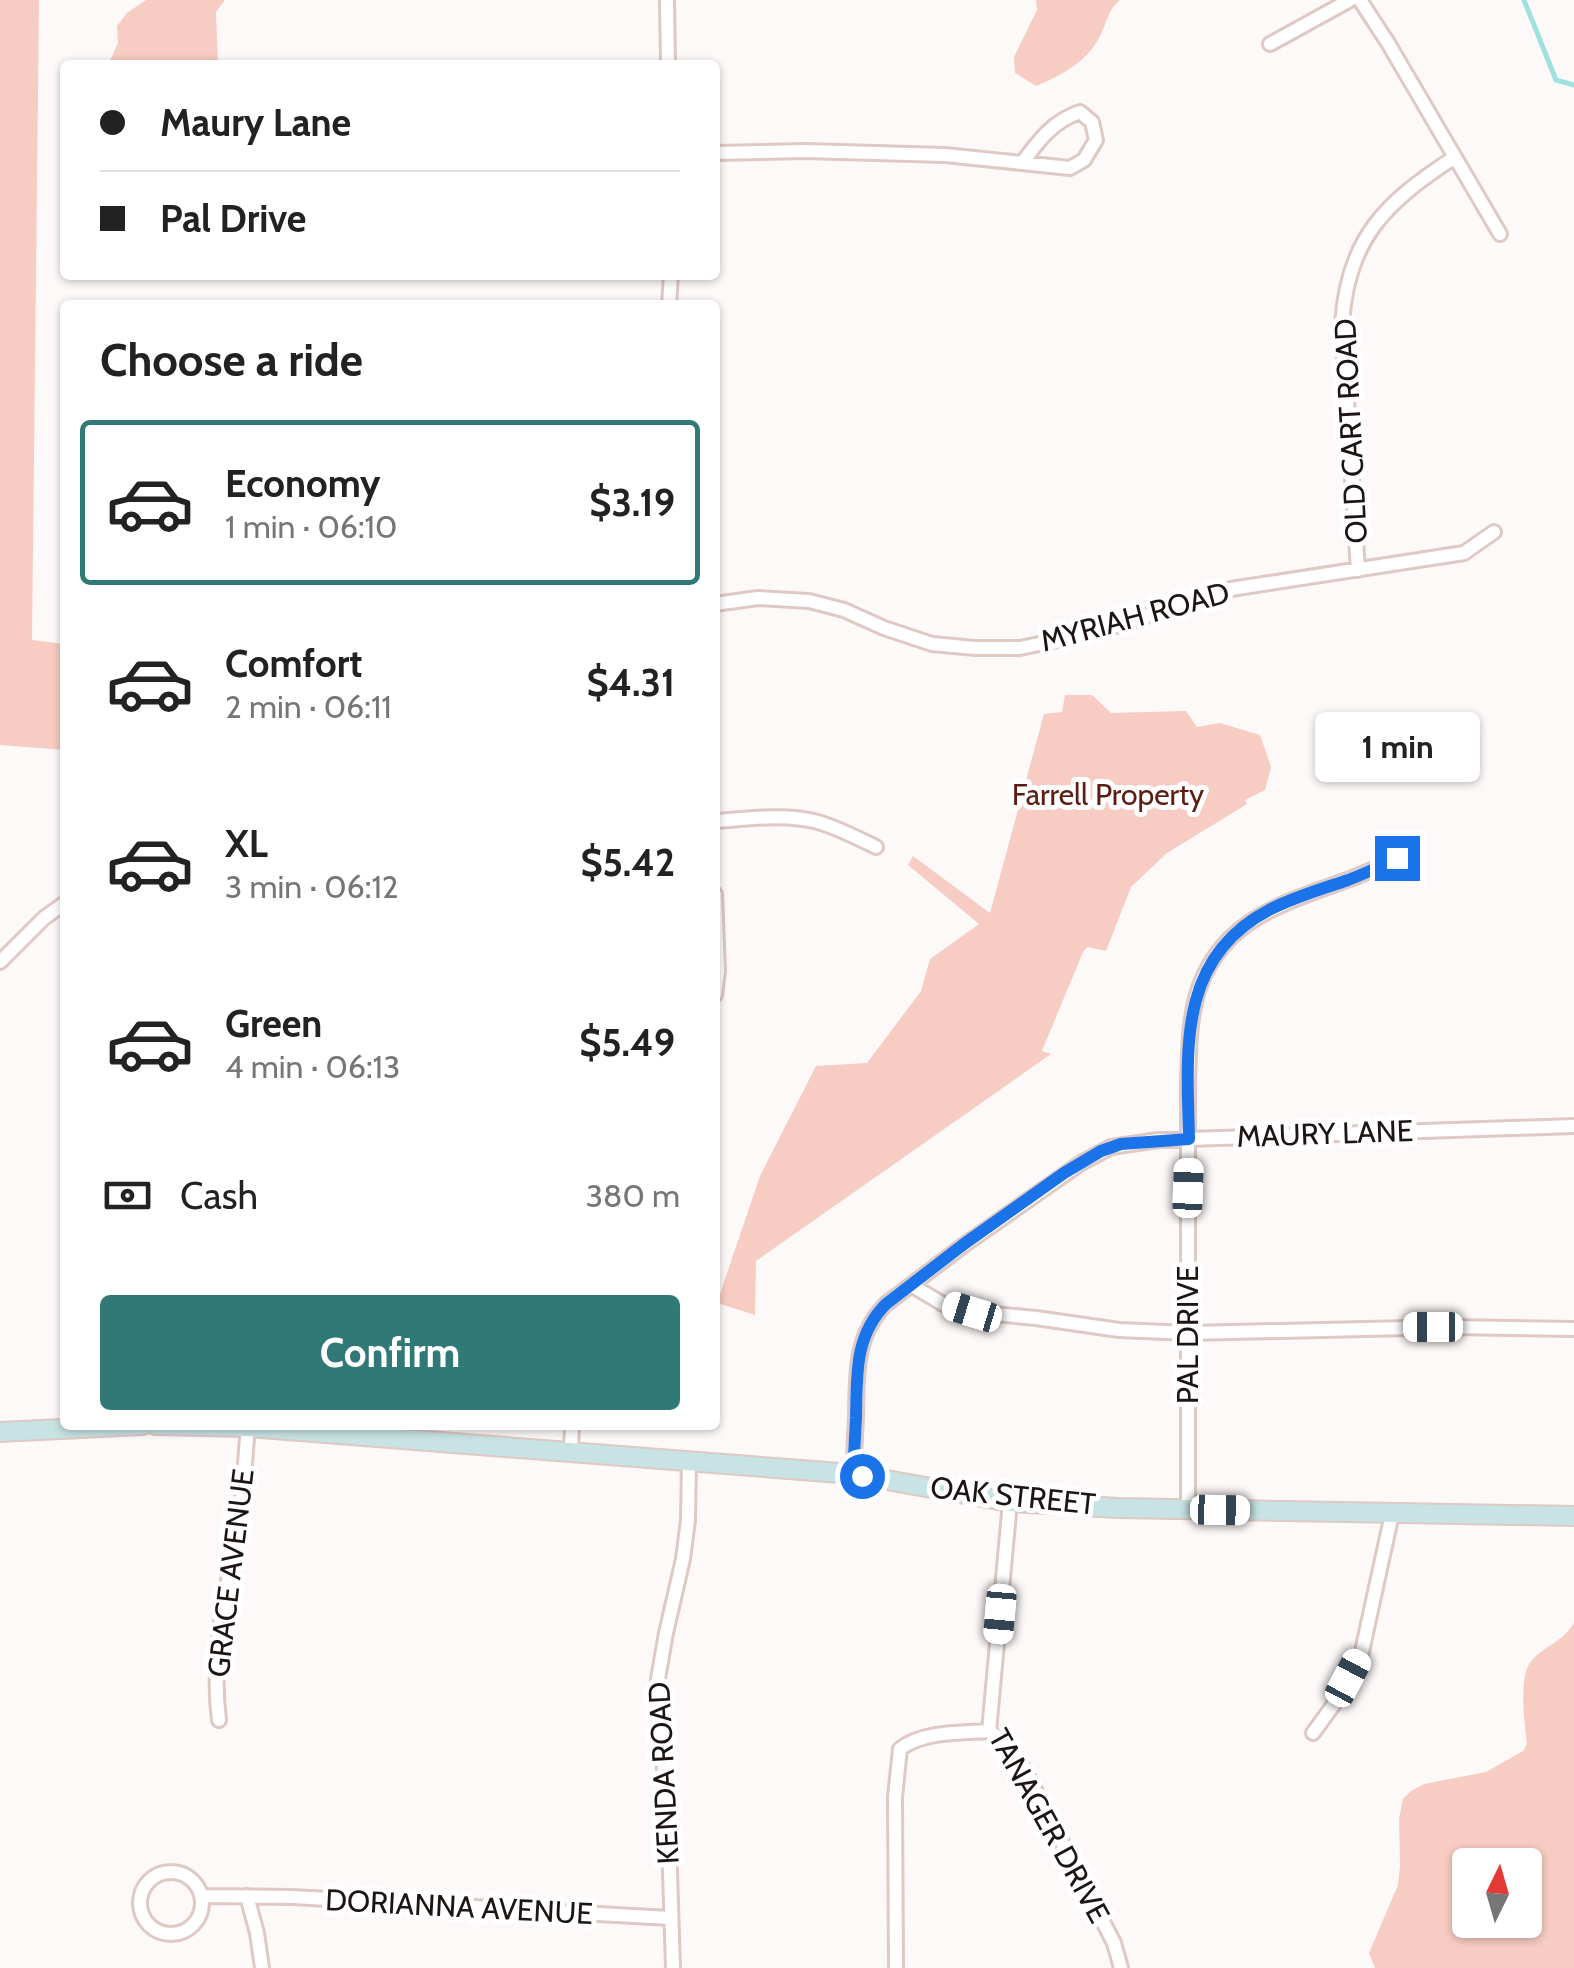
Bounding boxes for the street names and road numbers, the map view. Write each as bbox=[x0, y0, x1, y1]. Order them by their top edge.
street label: OLD CART ROAD bbox=[1326, 318, 1375, 544]
street label: MYRIAH ROAD bbox=[1036, 574, 1233, 659]
street label: MAURY LANE bbox=[1236, 1112, 1414, 1155]
street label: PAL DRIVE bbox=[1169, 1266, 1206, 1404]
street label: GRACE AVENUE bbox=[199, 1467, 262, 1679]
street label: OAK STREET bbox=[929, 1468, 1097, 1523]
street label: KENDA ROAD bbox=[640, 1681, 687, 1865]
street label: TANAGER DRIVE bbox=[981, 1722, 1118, 1929]
street label: DORIANNA AVENUE bbox=[324, 1881, 594, 1932]

